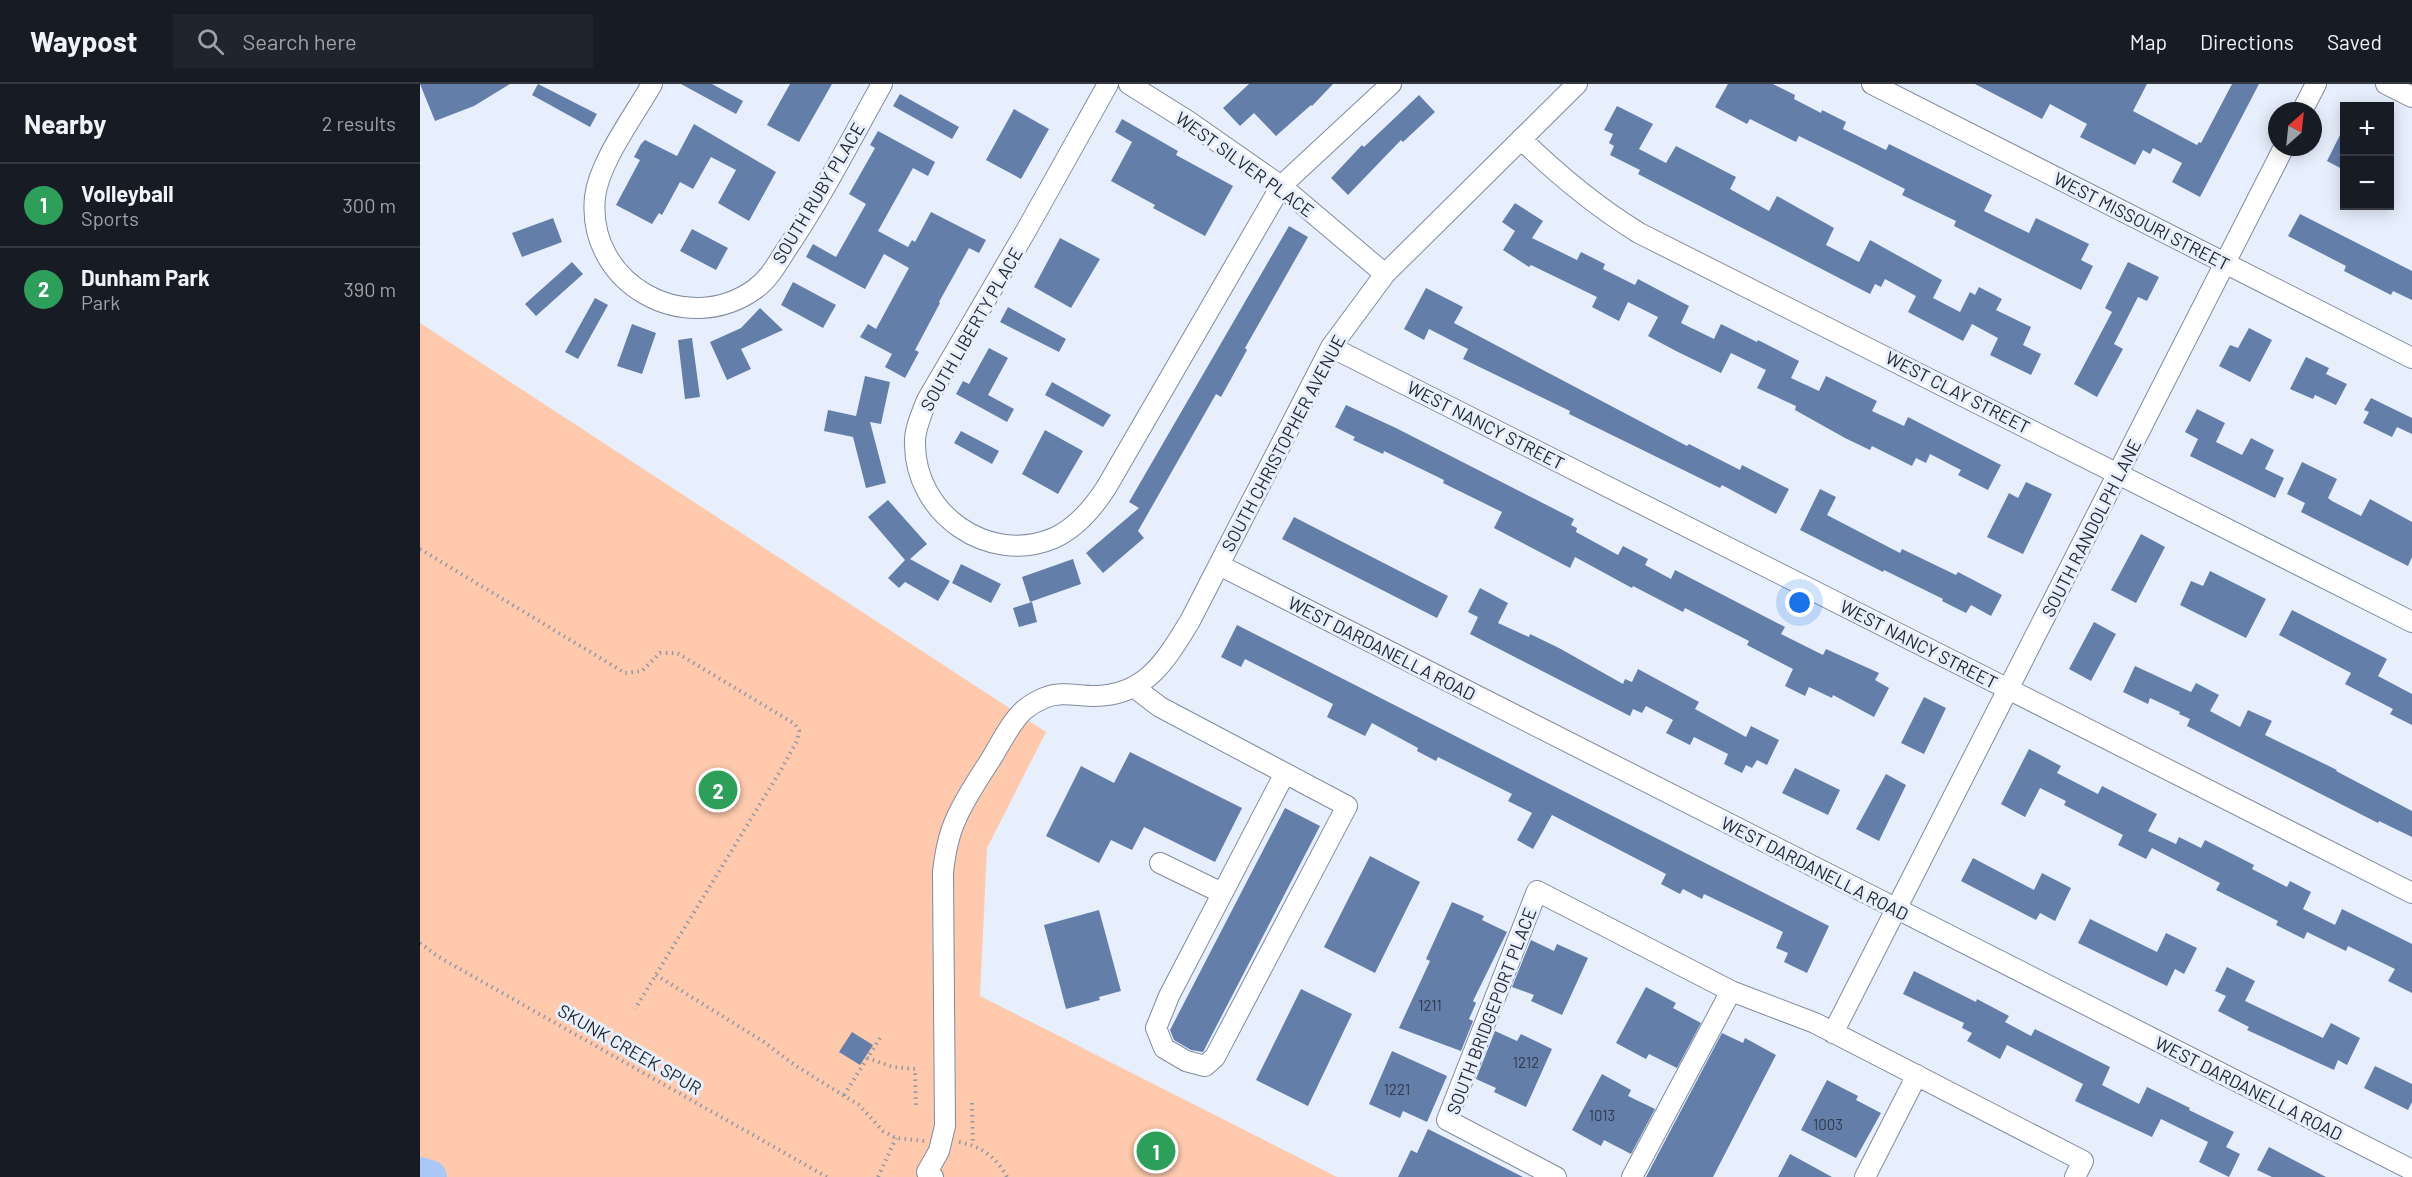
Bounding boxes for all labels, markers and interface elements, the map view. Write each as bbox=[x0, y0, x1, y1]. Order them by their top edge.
search box bbox=[173, 14, 593, 68]
text: Waypost bbox=[30, 24, 137, 58]
icon: search bbox=[194, 25, 227, 58]
text: Search here bbox=[242, 28, 357, 54]
text: Map bbox=[2130, 29, 2167, 54]
text: Directions bbox=[2200, 29, 2294, 54]
text: Saved bbox=[2327, 29, 2382, 54]
north arrow bbox=[2268, 102, 2322, 156]
map controls bbox=[2340, 102, 2394, 210]
button: + bbox=[2340, 102, 2394, 156]
street label: WEST SILVER PLACE bbox=[1172, 107, 1318, 221]
text: Nearby bbox=[24, 108, 106, 139]
text: 2 results bbox=[322, 111, 396, 135]
street label: SOUTH RUBY PLACE bbox=[767, 118, 869, 268]
button: − bbox=[2340, 156, 2394, 210]
street label: WEST MISSOURI STREET bbox=[2050, 167, 2234, 275]
text: Volleyball bbox=[81, 180, 174, 206]
text: 1 bbox=[40, 193, 47, 217]
text: 300 m bbox=[343, 193, 396, 217]
text: Sports bbox=[81, 206, 139, 230]
street label: SOUTH LIBERTY PLACE bbox=[915, 243, 1027, 415]
text: Dunham Park bbox=[81, 264, 210, 290]
text: 2 bbox=[38, 277, 49, 301]
text: 390 m bbox=[343, 277, 396, 301]
text: Park bbox=[81, 290, 120, 314]
street label: SOUTH CHRISTOPHER AVENUE bbox=[1216, 331, 1350, 555]
street label: WEST CLAY STREET bbox=[1882, 346, 2034, 438]
street label: WEST NANCY STREET bbox=[1404, 376, 1568, 474]
street label: SOUTH RANDOLPH LANE bbox=[2037, 435, 2145, 621]
your location bbox=[1785, 588, 1814, 617]
street label: WEST DARDANELLA ROAD bbox=[1285, 591, 1479, 705]
street label: WEST NANCY STREET bbox=[1837, 595, 2001, 693]
pin: 2 bbox=[698, 768, 738, 812]
street label: WEST DARDANELLA ROAD bbox=[1718, 811, 1912, 925]
street label: SOUTH BRIDGEPORT PLACE bbox=[1441, 904, 1541, 1118]
house number: 1211 bbox=[1418, 996, 1442, 1014]
street label: SKUNK CREEK SPUR bbox=[554, 999, 706, 1099]
street label: WEST DARDANELLA ROAD bbox=[2152, 1031, 2346, 1145]
house number: 1212 bbox=[1513, 1053, 1539, 1071]
house number: 1221 bbox=[1384, 1080, 1410, 1098]
house number: 1013 bbox=[1589, 1106, 1615, 1124]
house number: 1003 bbox=[1813, 1115, 1843, 1133]
pin: 1 bbox=[1136, 1128, 1176, 1174]

